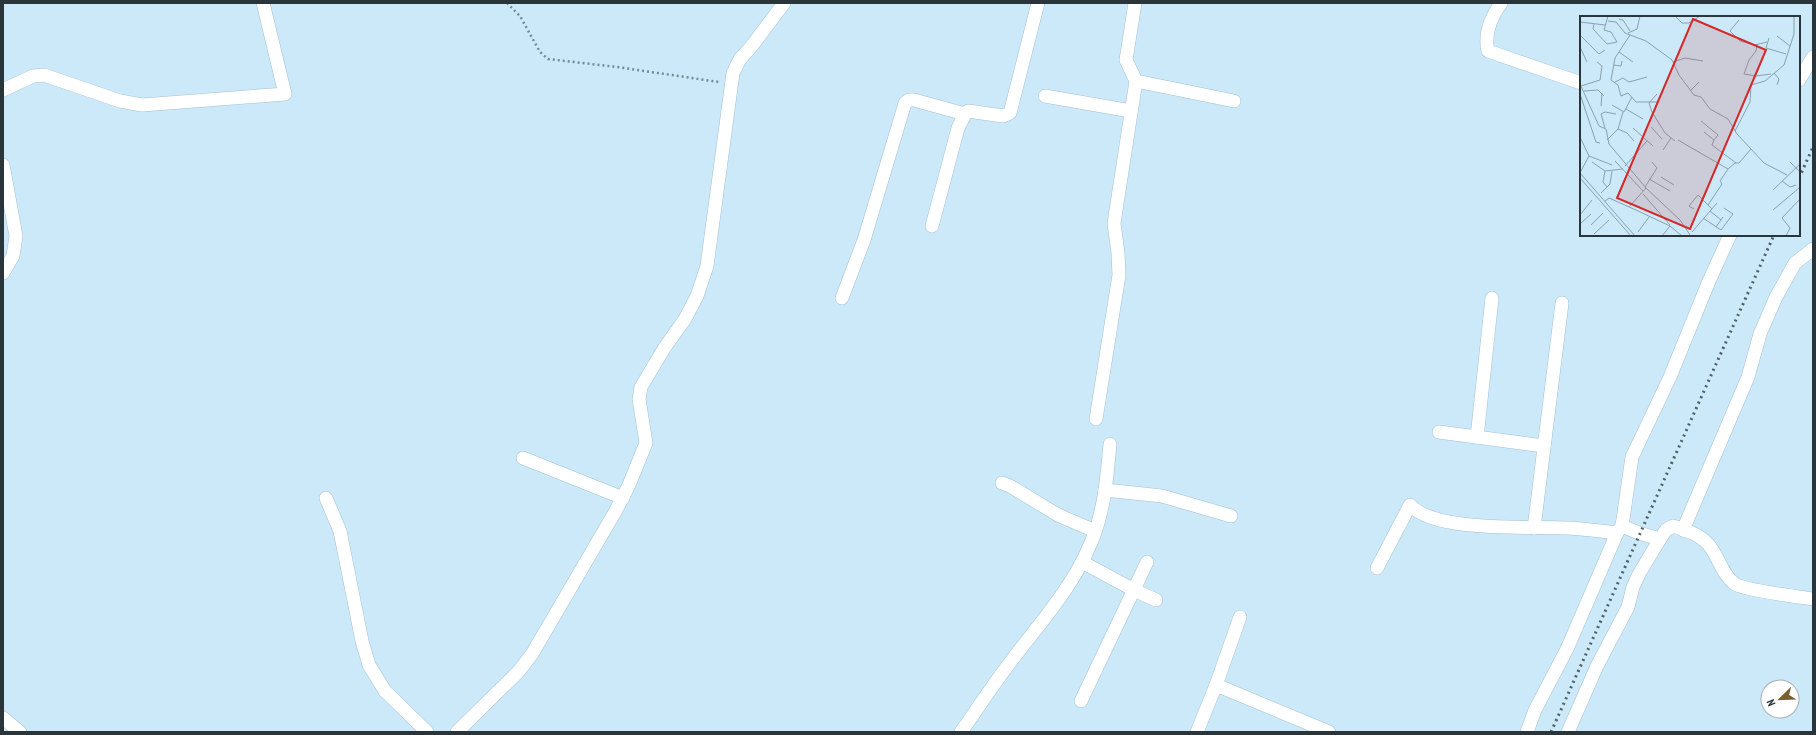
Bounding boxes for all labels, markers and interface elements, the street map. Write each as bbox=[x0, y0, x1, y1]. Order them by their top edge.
inset map bbox=[1580, 16, 1800, 236]
north arrow bbox=[1760, 679, 1800, 719]
text: N bbox=[1763, 697, 1778, 708]

